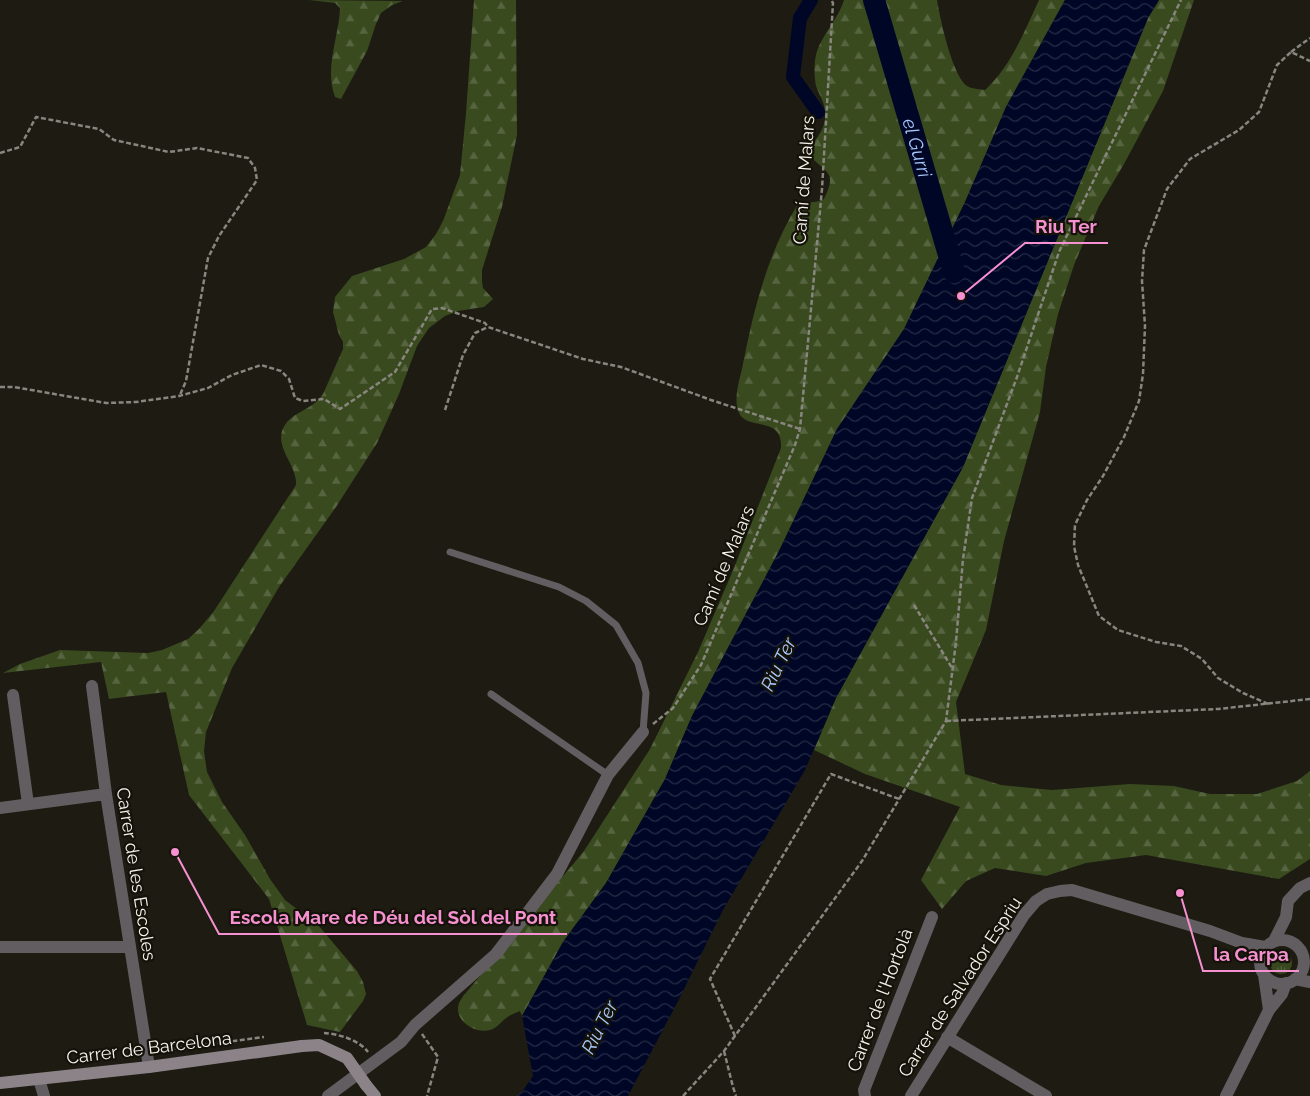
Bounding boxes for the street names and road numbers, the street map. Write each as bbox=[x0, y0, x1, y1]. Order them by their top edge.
street label: Camí de Malars bbox=[789, 115, 818, 245]
street label: Camí de Malars bbox=[689, 502, 758, 629]
street label: Carrer de les Escoles bbox=[112, 786, 161, 962]
street label: Carrer de Salvador Espriu bbox=[893, 893, 1026, 1081]
street label: Carrer de l'Hortolà bbox=[843, 925, 916, 1074]
street label: Carrer de Barcelona bbox=[65, 1027, 233, 1068]

